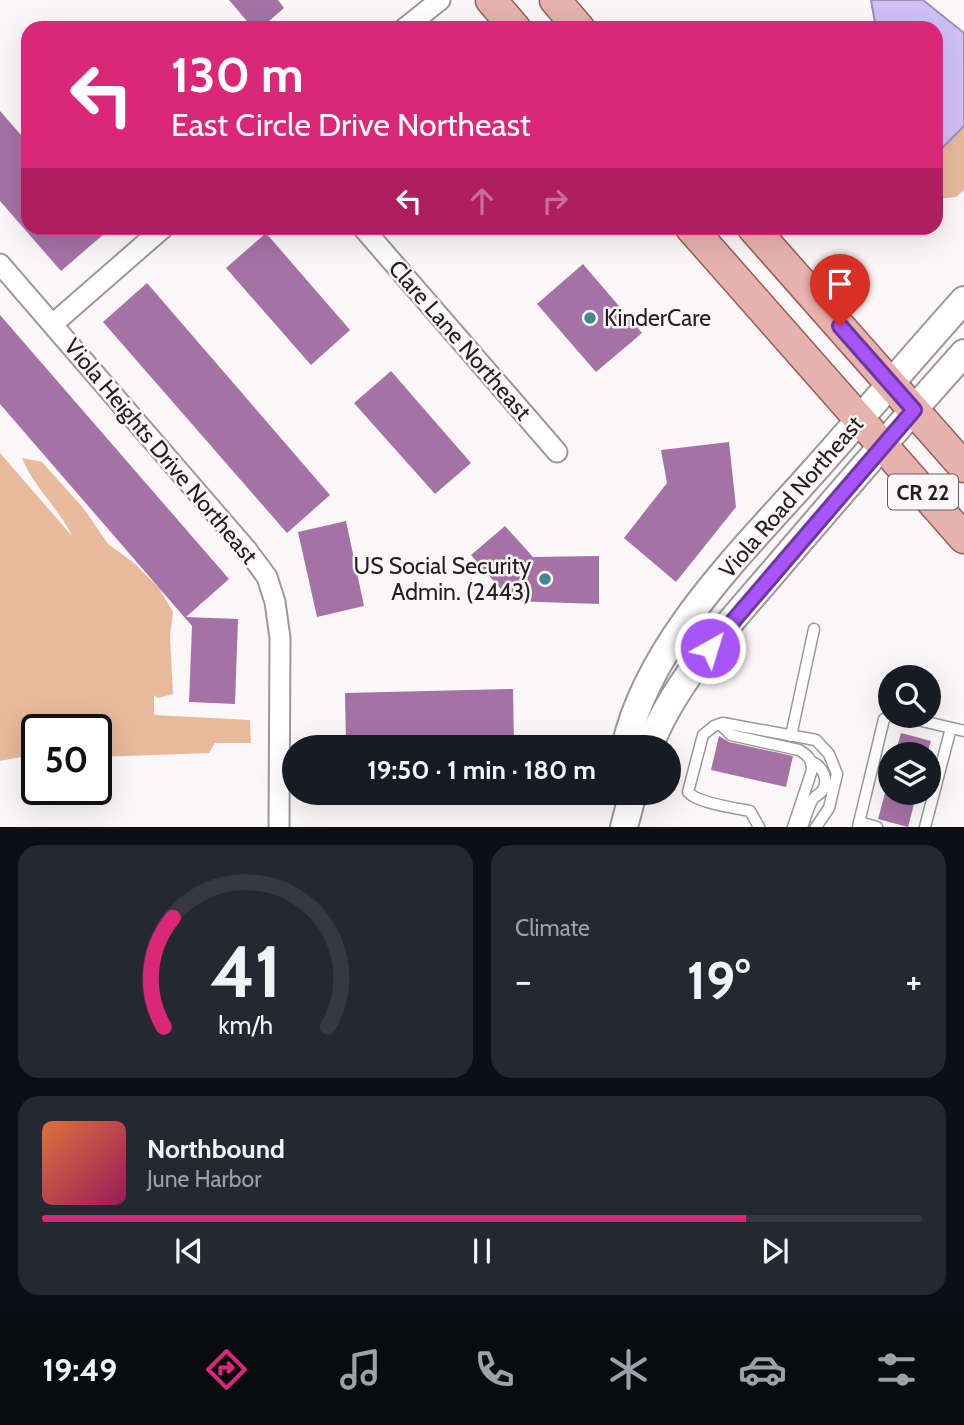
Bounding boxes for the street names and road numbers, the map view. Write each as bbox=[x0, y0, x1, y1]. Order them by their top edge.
street label: Clare Lane Northeast bbox=[383, 254, 537, 426]
street label: Viola Heights Drive Northeast bbox=[58, 333, 264, 570]
street label: Viola Road Northeast bbox=[713, 410, 869, 584]
road number: CR 22 bbox=[888, 475, 958, 510]

